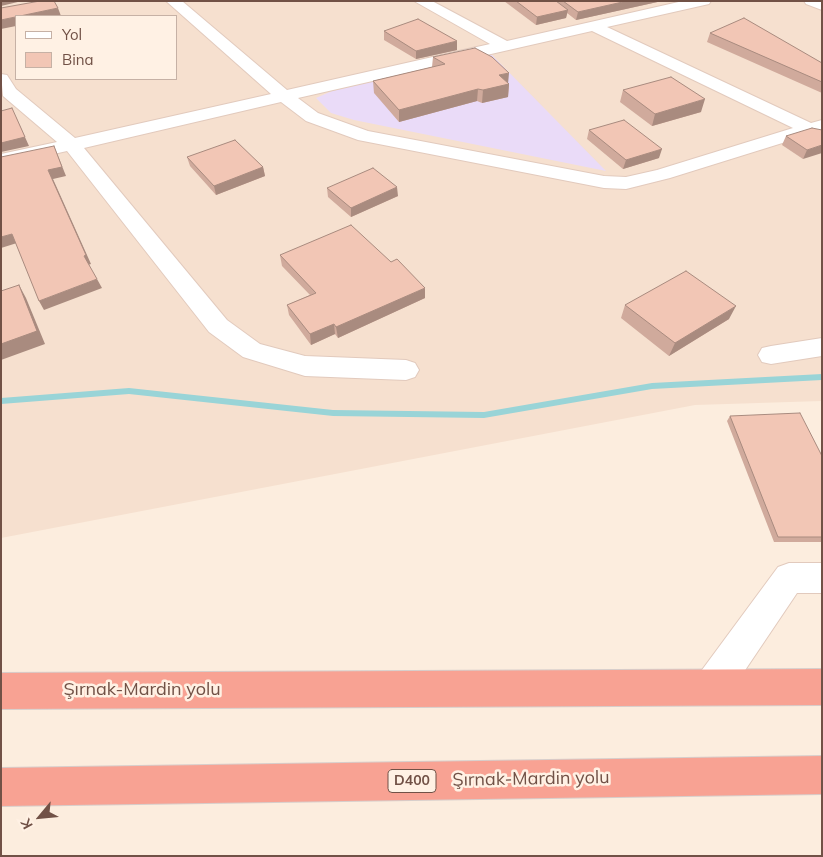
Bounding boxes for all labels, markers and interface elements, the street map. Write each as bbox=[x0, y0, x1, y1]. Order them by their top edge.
legend bbox=[15, 15, 178, 80]
text: Yol bbox=[62, 25, 82, 44]
text: Bina bbox=[62, 50, 94, 69]
street label: Şırnak-Mardin yolu bbox=[63, 679, 221, 701]
street label: Şırnak-Mardin yolu bbox=[452, 767, 610, 791]
road number: D400 bbox=[388, 769, 436, 792]
north arrow bbox=[15, 792, 65, 842]
text: K bbox=[17, 816, 37, 832]

